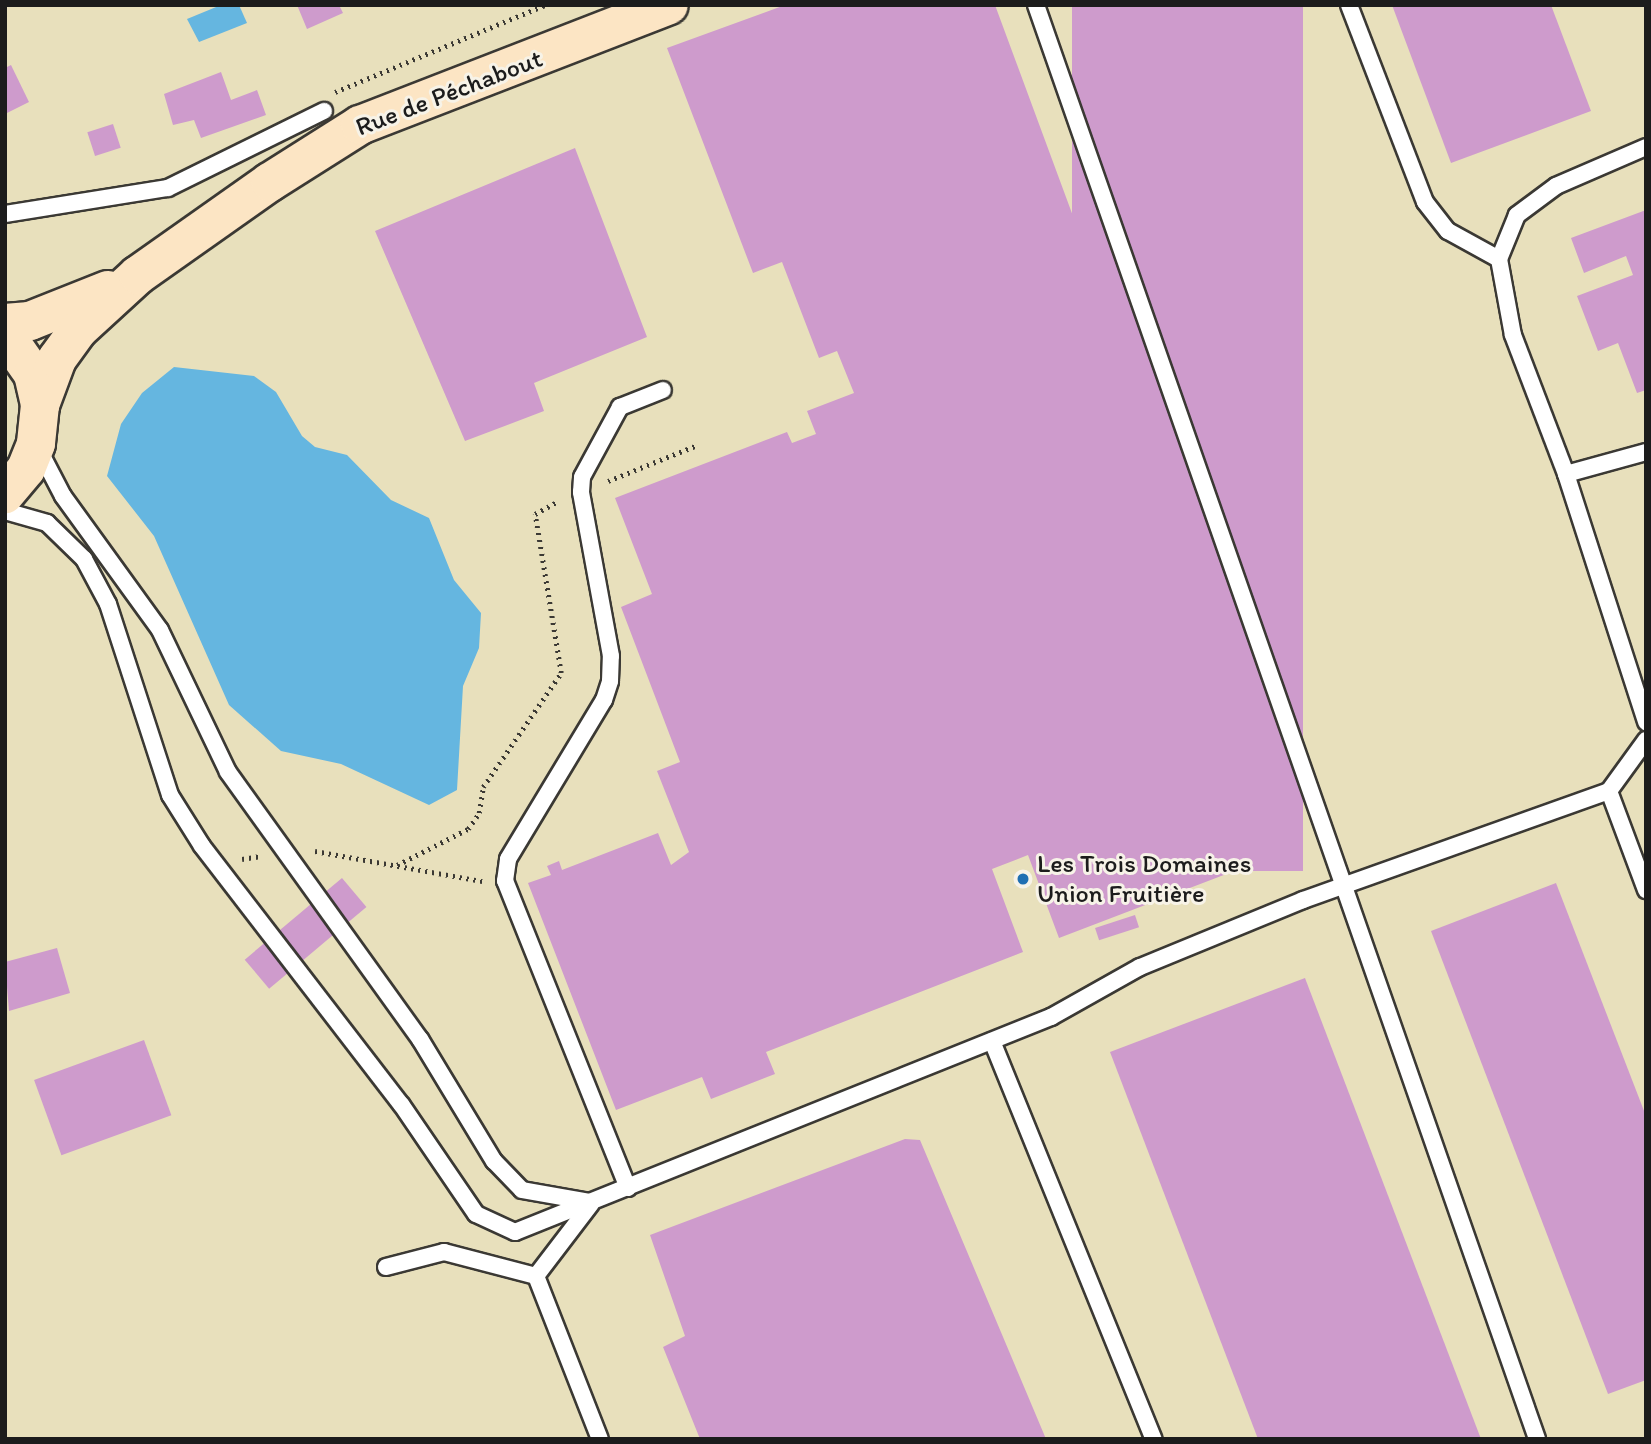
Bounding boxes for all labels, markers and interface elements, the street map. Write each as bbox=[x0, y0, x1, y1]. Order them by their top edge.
street label: Rue de Péchabout bbox=[351, 43, 547, 143]
place label: Les Trois Domaines Union Fruitière bbox=[1037, 848, 1250, 910]
marker: Les Trois Domaines Union Fruitière bbox=[1015, 871, 1031, 887]

